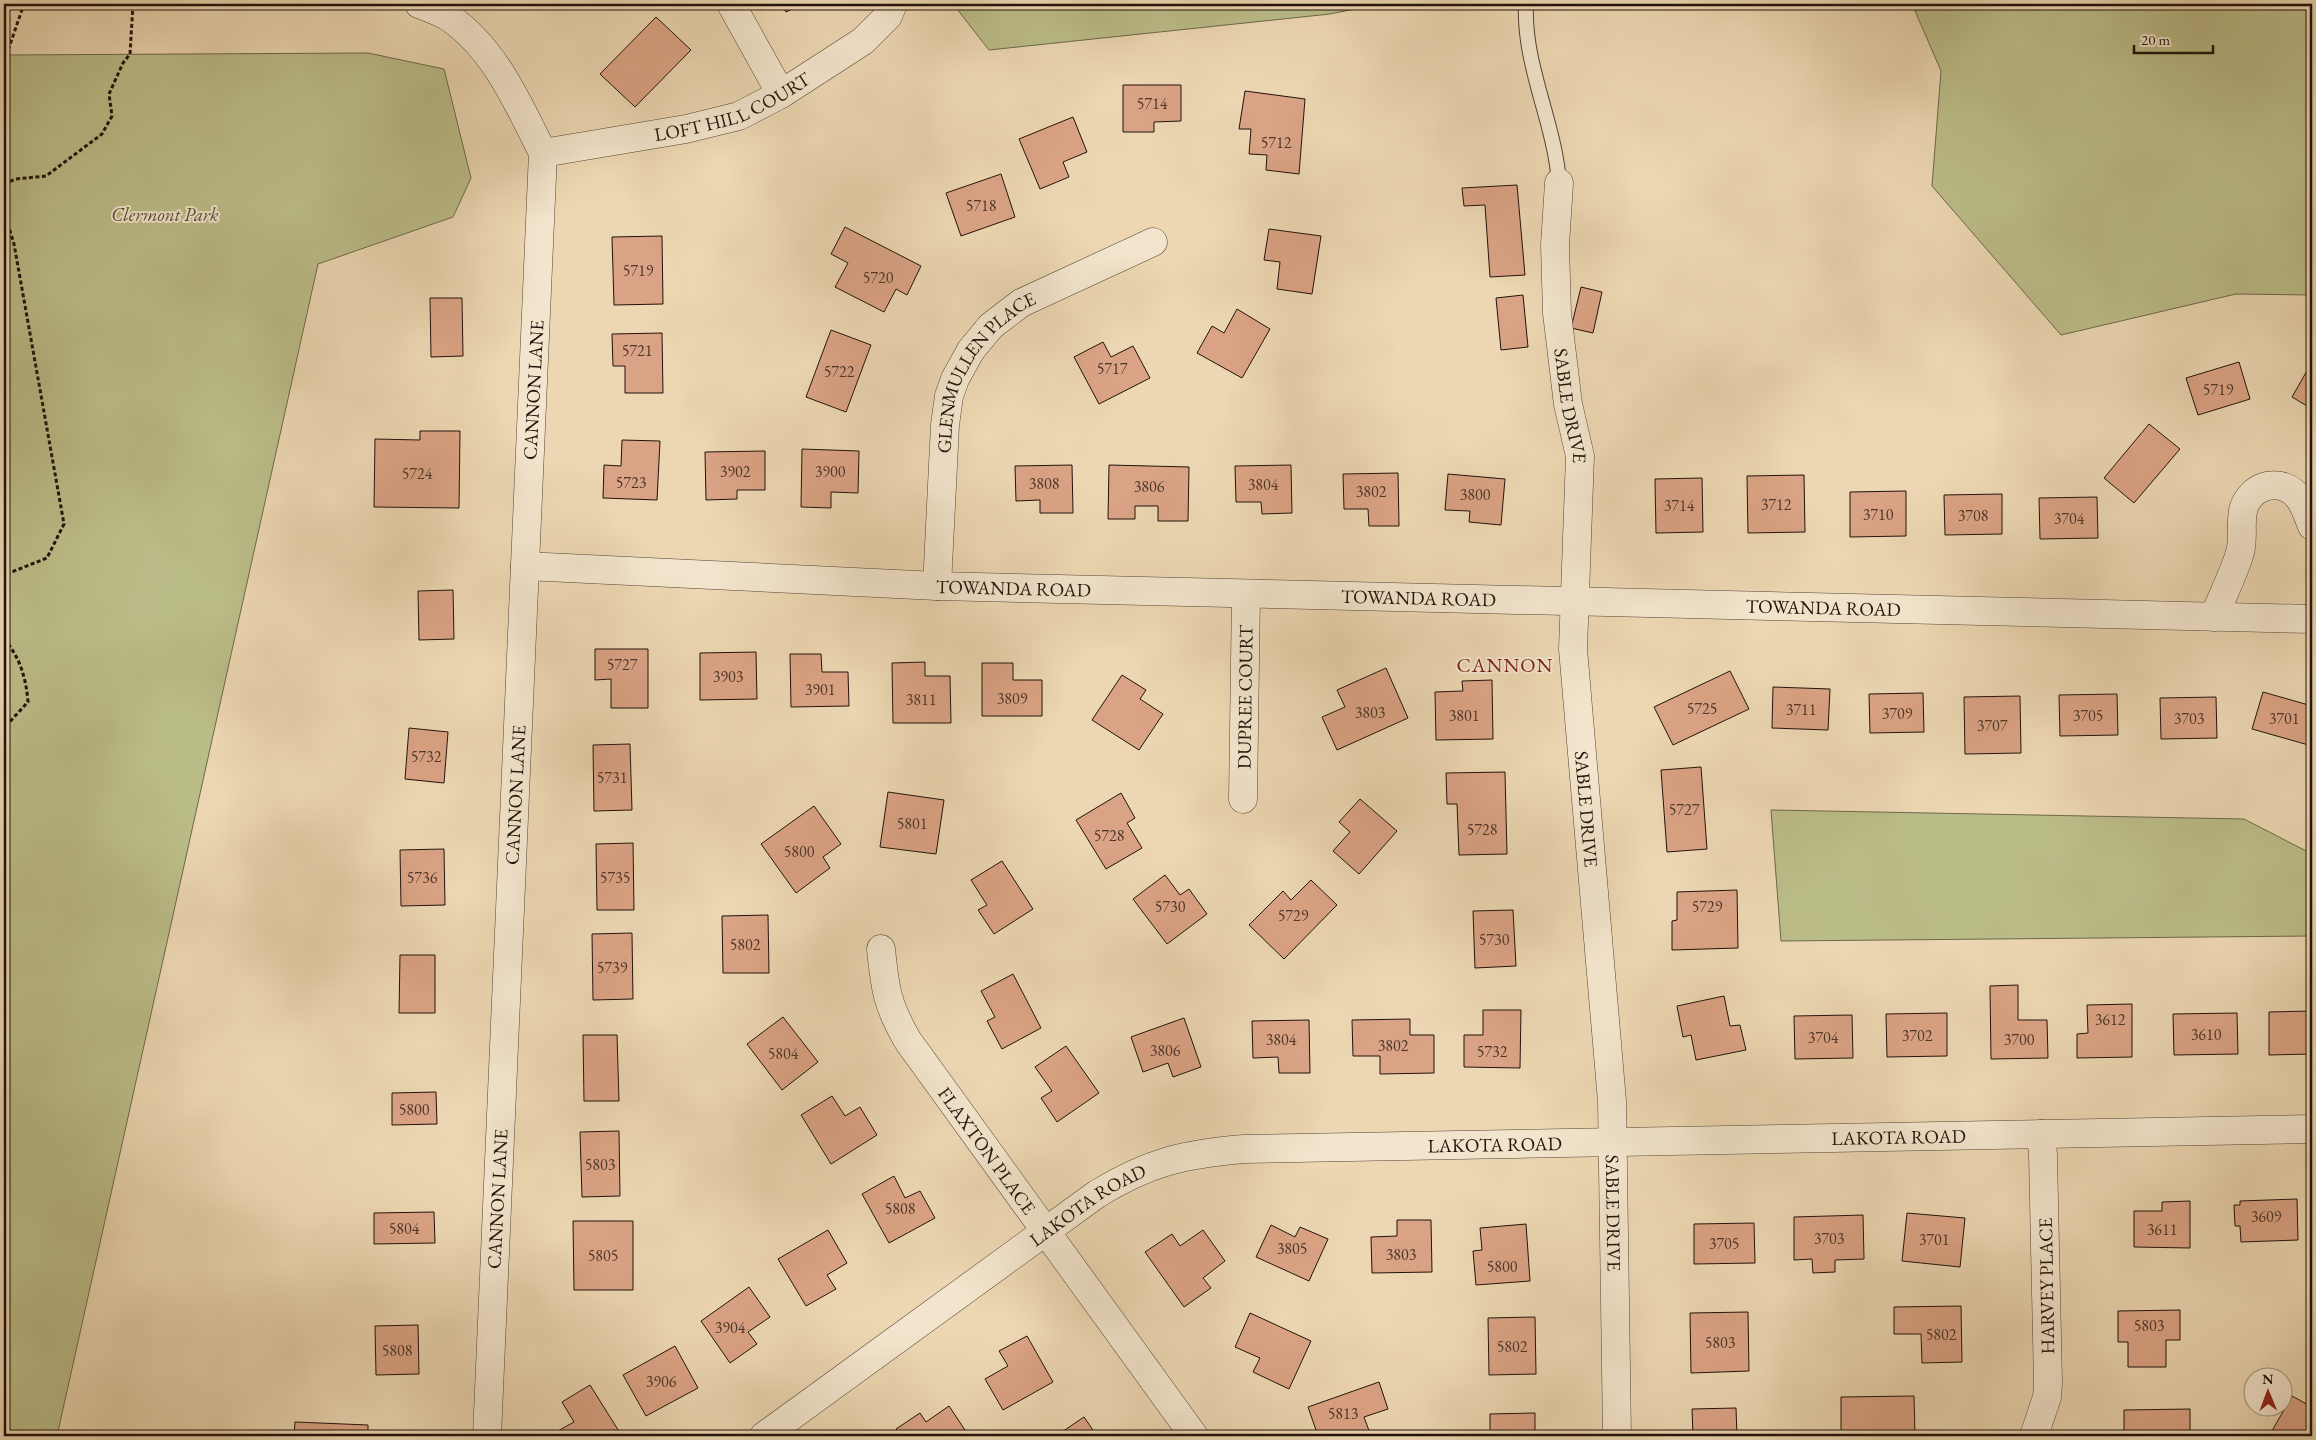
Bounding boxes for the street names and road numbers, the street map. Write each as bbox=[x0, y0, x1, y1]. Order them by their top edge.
street label: LOFT HILL COURT bbox=[652, 66, 815, 147]
street label: GLENMULLEN PLACE bbox=[932, 286, 1040, 454]
street label: CANNON LANE bbox=[517, 319, 550, 461]
street label: SABLE DRIVE bbox=[1548, 347, 1592, 464]
street label: TOWANDA ROAD bbox=[936, 574, 1091, 603]
street label: TOWANDA ROAD bbox=[1341, 584, 1496, 612]
street label: TOWANDA ROAD bbox=[1745, 593, 1901, 622]
street label: DUPREE COURT bbox=[1231, 625, 1259, 769]
street label: CANNON LANE bbox=[499, 724, 532, 866]
street label: SABLE DRIVE bbox=[1569, 750, 1604, 869]
street label: FLAXTON PLACE bbox=[932, 1082, 1042, 1220]
street label: LAKOTA ROAD bbox=[1831, 1123, 1966, 1151]
street label: CANNON LANE bbox=[481, 1128, 514, 1270]
street label: LAKOTA ROAD bbox=[1427, 1131, 1562, 1159]
street label: SABLE DRIVE bbox=[1600, 1154, 1627, 1272]
street label: LAKOTA ROAD bbox=[1025, 1158, 1150, 1252]
street label: HARVEY PLACE bbox=[2033, 1217, 2060, 1354]

